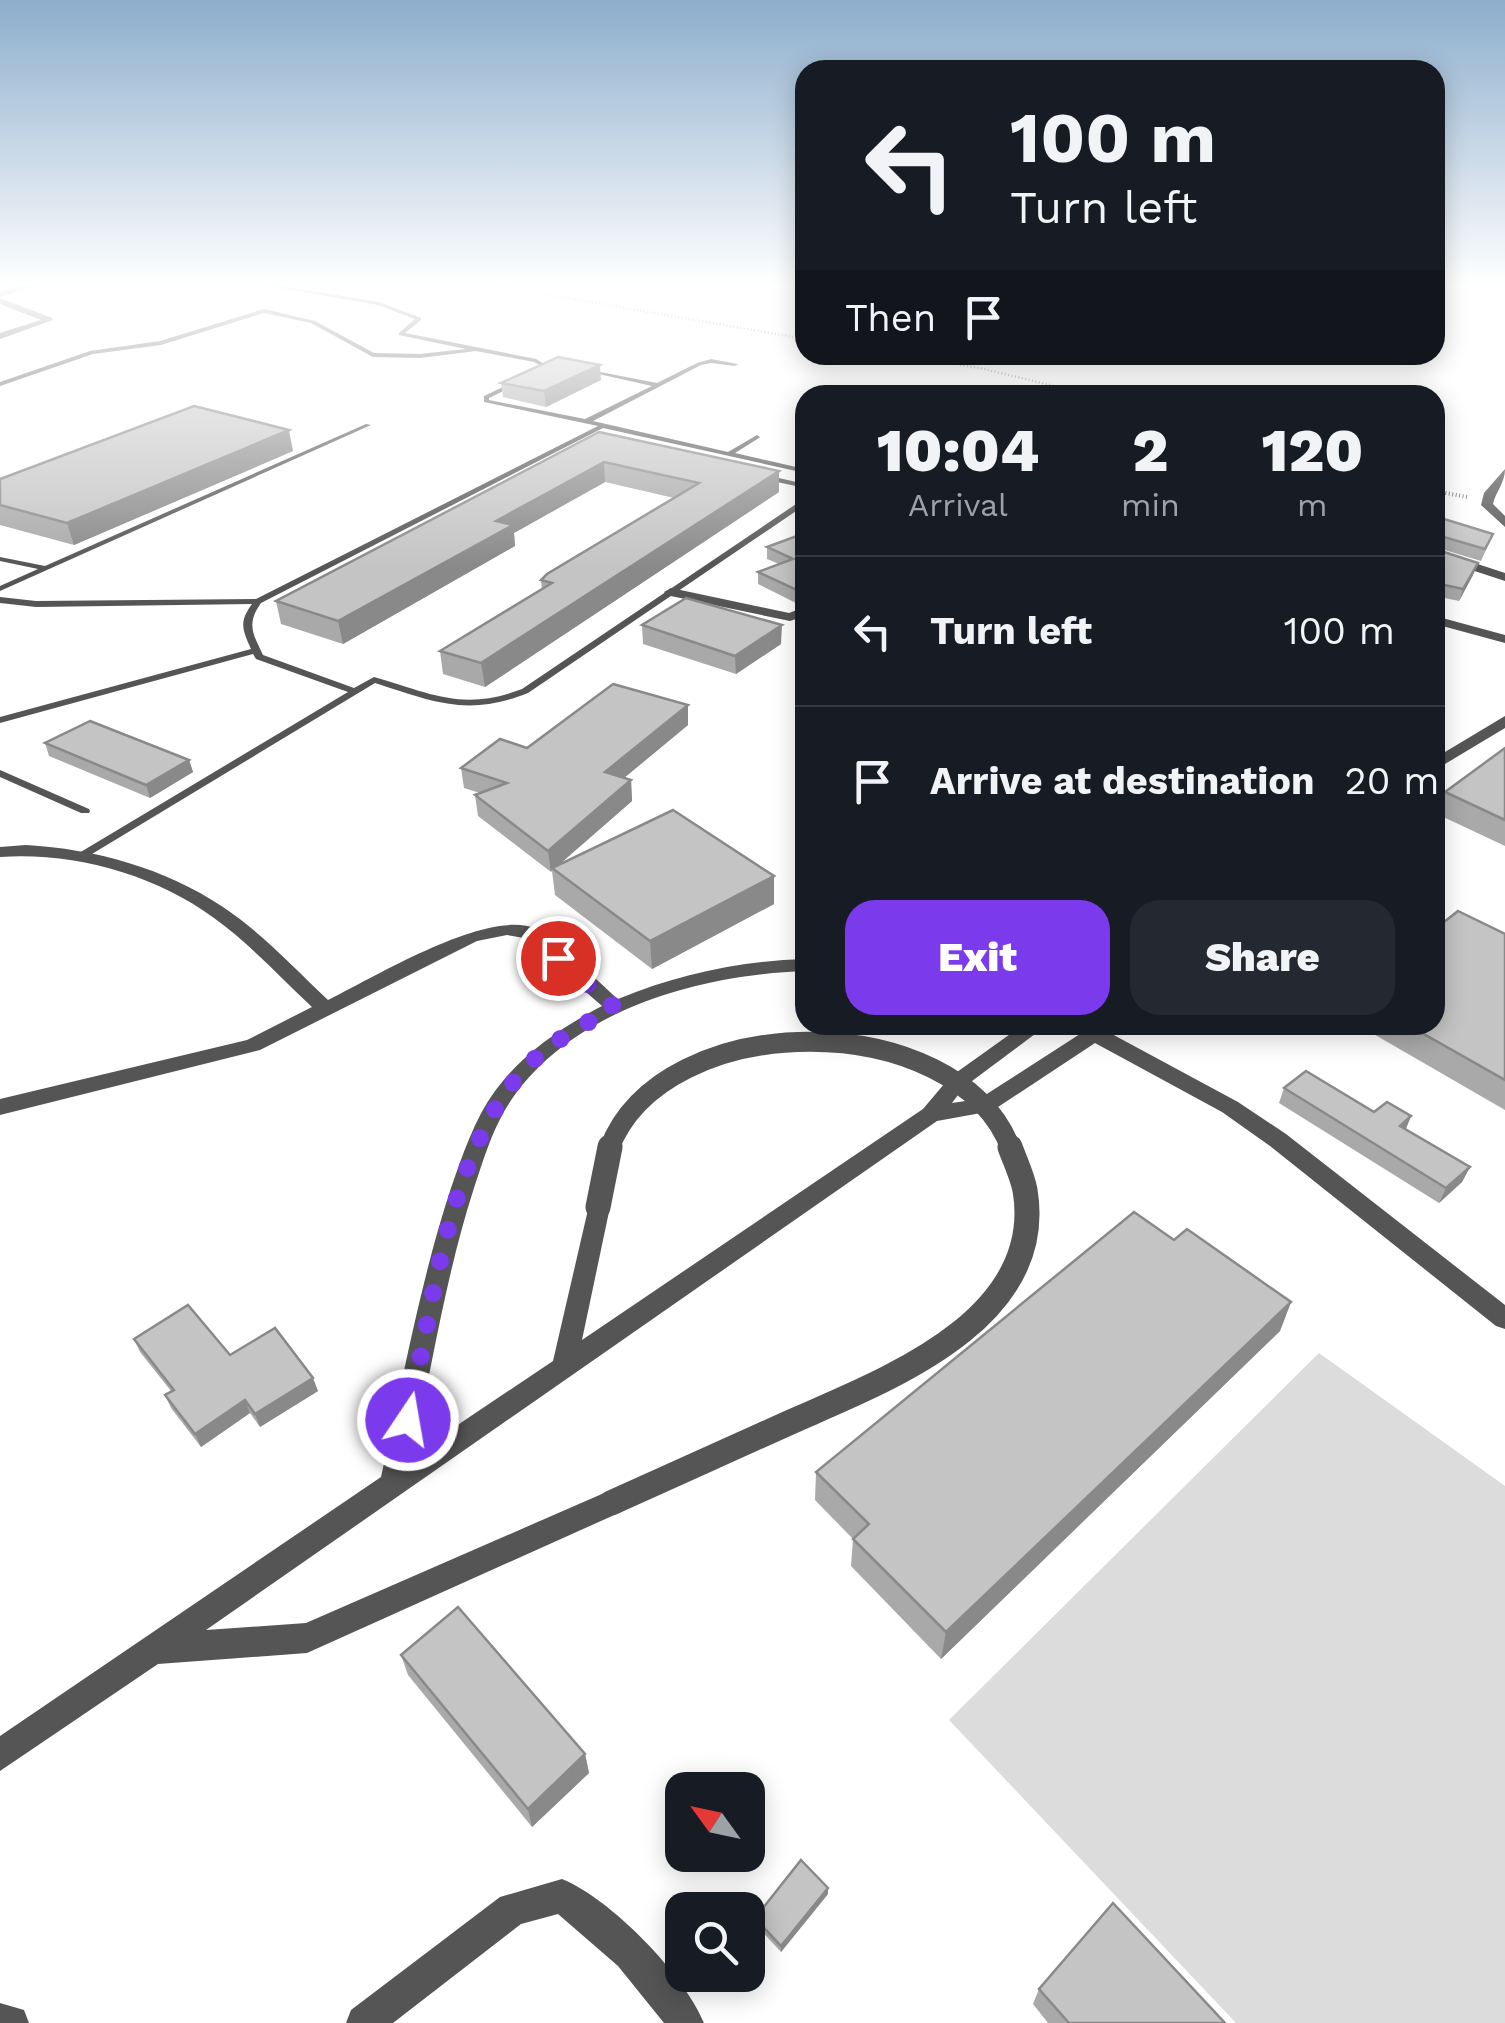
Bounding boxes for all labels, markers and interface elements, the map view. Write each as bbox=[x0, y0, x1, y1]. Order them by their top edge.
text: 100 m bbox=[1010, 97, 1216, 179]
icon: left bbox=[845, 100, 975, 230]
text: Turn left bbox=[1010, 181, 1197, 234]
icon: arrive bbox=[956, 290, 1011, 345]
text: Then bbox=[845, 296, 936, 340]
text: 10:04 bbox=[877, 415, 1039, 486]
text: 2 bbox=[1132, 415, 1168, 486]
text: 120 bbox=[1261, 415, 1363, 486]
text: Arrival bbox=[908, 486, 1008, 524]
text: min bbox=[1121, 486, 1180, 524]
text: m bbox=[1297, 486, 1328, 524]
icon: left bbox=[845, 604, 900, 659]
text: Turn left bbox=[930, 609, 1092, 653]
text: 100 m bbox=[1284, 609, 1395, 653]
icon: arrive bbox=[845, 754, 900, 809]
text: Arrive at destination bbox=[930, 759, 1315, 803]
text: 20 m bbox=[1345, 759, 1440, 803]
button: Exit bbox=[845, 900, 1110, 1015]
button: Share bbox=[1130, 900, 1395, 1015]
pin bbox=[516, 916, 601, 1001]
icon: arrive bbox=[531, 931, 586, 986]
position arrow bbox=[356, 1368, 460, 1472]
north arrow bbox=[665, 1772, 765, 1872]
map controls bbox=[665, 1772, 765, 1992]
button: search bbox=[665, 1892, 765, 1992]

